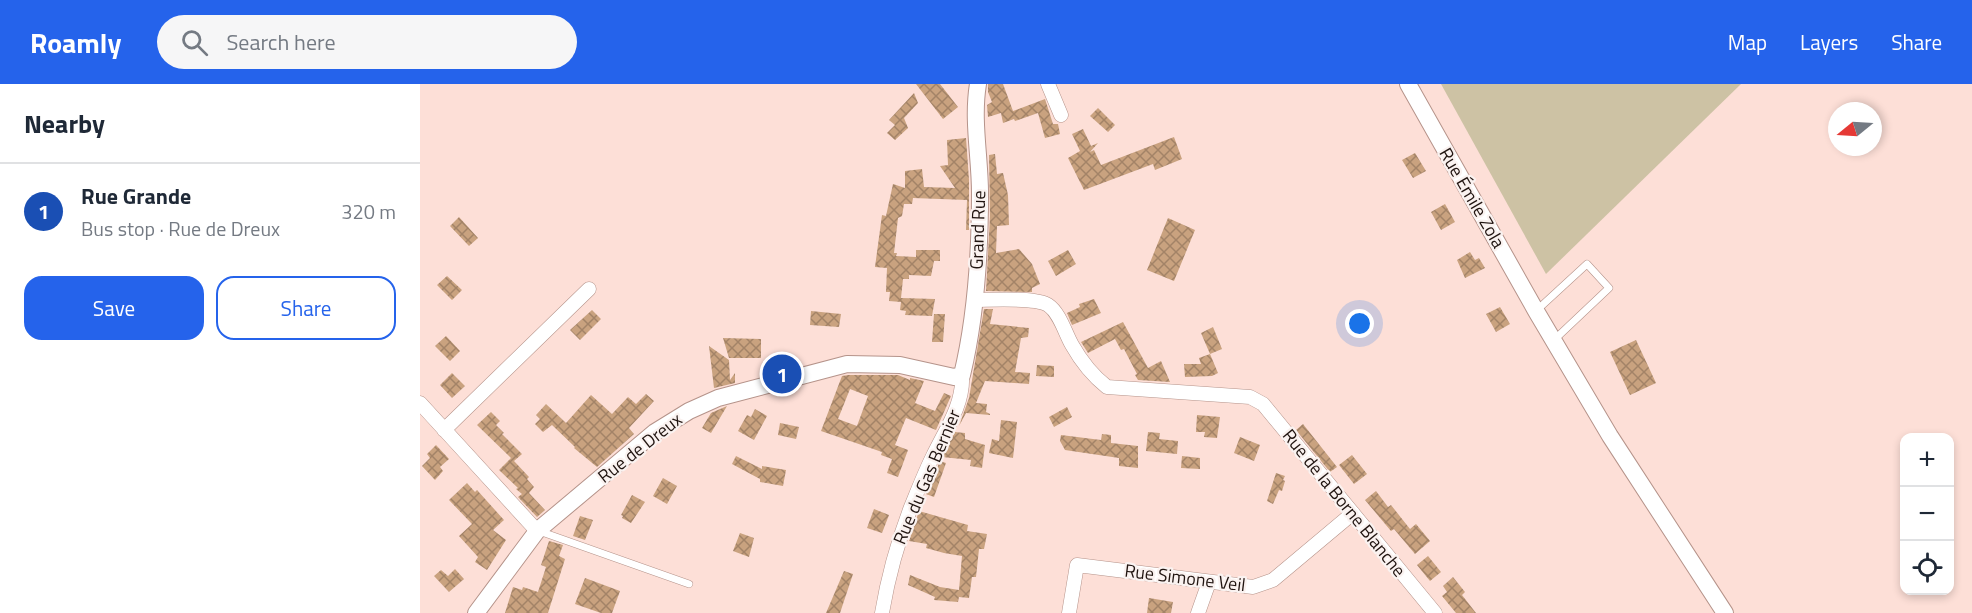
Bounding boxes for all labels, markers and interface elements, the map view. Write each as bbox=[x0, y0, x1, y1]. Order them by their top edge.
search box bbox=[157, 15, 577, 69]
text: Roamly bbox=[30, 21, 121, 64]
text: Search here bbox=[226, 25, 336, 59]
icon: search bbox=[178, 26, 211, 59]
text: Map bbox=[1728, 26, 1767, 58]
text: Layers bbox=[1800, 26, 1858, 58]
text: Share bbox=[1891, 26, 1942, 58]
north arrow bbox=[1828, 102, 1882, 156]
text: Nearby bbox=[24, 104, 105, 143]
street label: Rue Émile Zola bbox=[1433, 143, 1512, 253]
text: Rue Grande bbox=[81, 179, 191, 213]
street label: Grand Rue bbox=[963, 190, 992, 270]
text: 1 bbox=[38, 196, 49, 227]
text: 320 m bbox=[341, 196, 396, 227]
text: Bus stop · Rue de Dreux bbox=[81, 213, 280, 244]
button: Save bbox=[24, 276, 204, 340]
button: Share bbox=[216, 276, 396, 340]
your location bbox=[1345, 309, 1374, 338]
pin: 1 bbox=[762, 352, 802, 396]
street label: Rue du Gas Bernier bbox=[886, 405, 967, 549]
street label: Rue de Dreux bbox=[592, 406, 688, 489]
street label: Rue de la Borne Blanche bbox=[1276, 423, 1413, 582]
map controls bbox=[1900, 433, 1954, 595]
button: + bbox=[1900, 433, 1954, 487]
button: − bbox=[1900, 487, 1954, 541]
button: locate bbox=[1900, 541, 1954, 595]
street label: Rue Simone Veil bbox=[1123, 557, 1247, 598]

